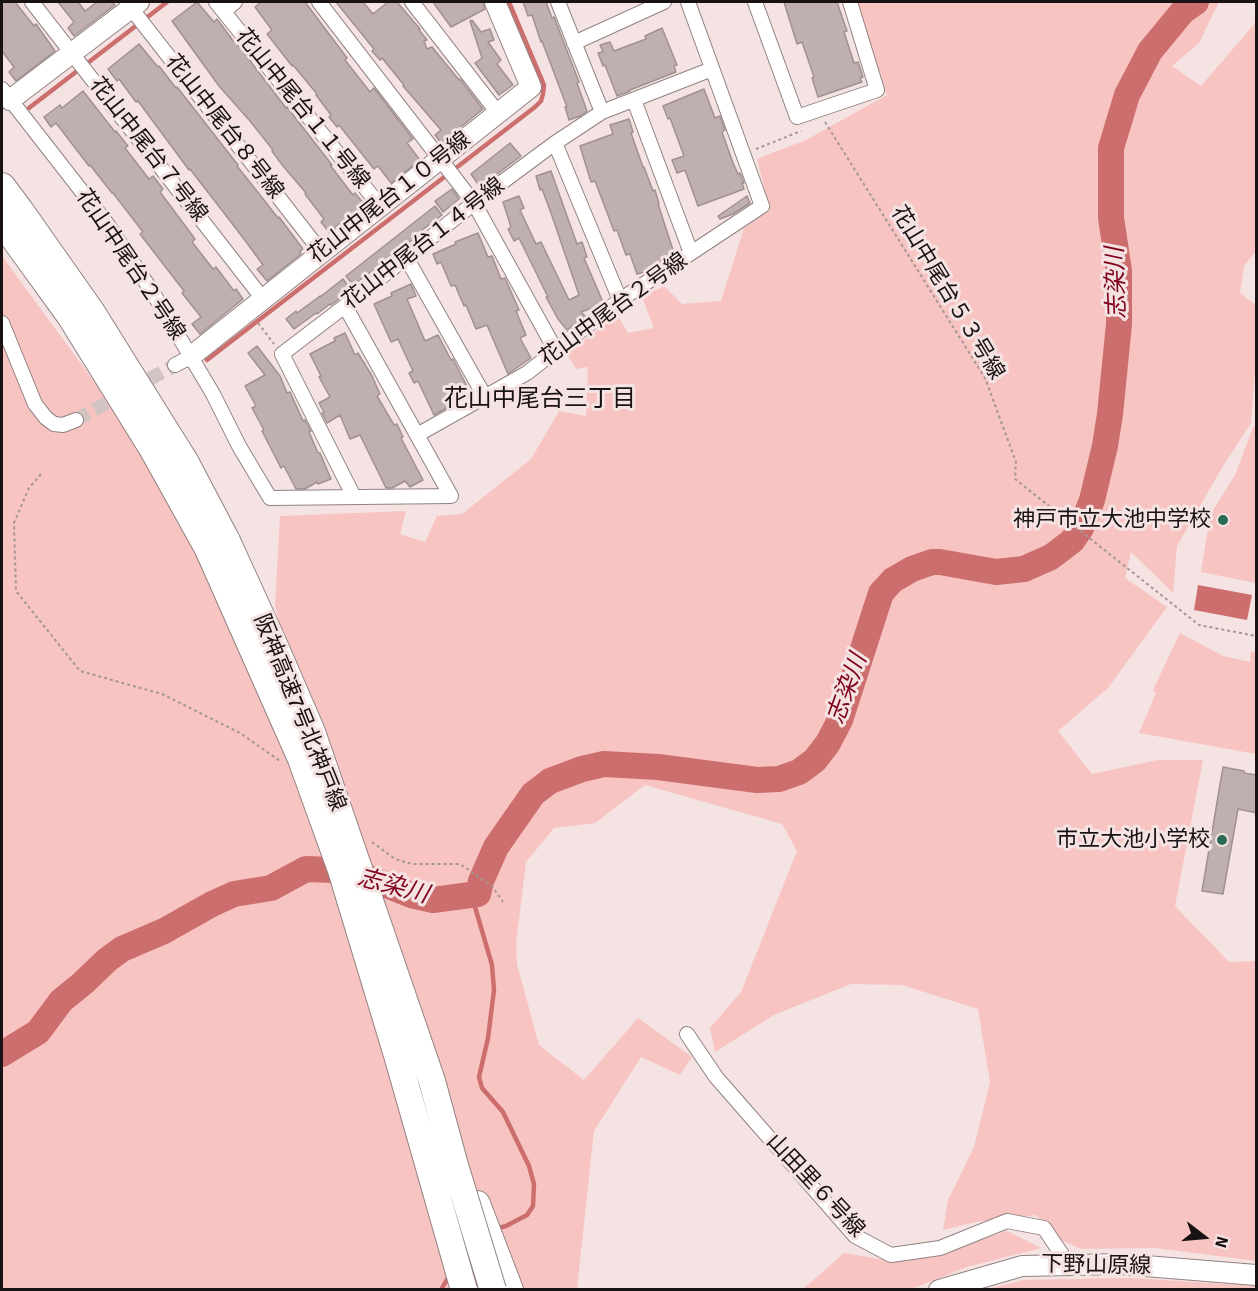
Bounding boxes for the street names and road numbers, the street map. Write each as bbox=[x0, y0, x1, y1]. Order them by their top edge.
street label: 花山中尾台１１号線 bbox=[229, 24, 375, 194]
street label: 花山中尾台８号線 bbox=[159, 50, 289, 204]
street label: 花山中尾台７号線 bbox=[83, 73, 213, 227]
street label: 花山中尾台１０号線 bbox=[304, 127, 476, 269]
street label: 花山中尾台１４号線 bbox=[338, 173, 510, 315]
street label: 花山中尾台２号線 bbox=[70, 185, 190, 345]
street label: 花山中尾台５３号線 bbox=[885, 201, 1009, 385]
street label: 花山中尾台２号線 bbox=[535, 248, 693, 372]
street label: 阪神高速7号北神戸線 bbox=[247, 611, 351, 815]
street label: 山田里６号線 bbox=[760, 1129, 870, 1243]
street label: 下野山原線 bbox=[1041, 1252, 1151, 1280]

